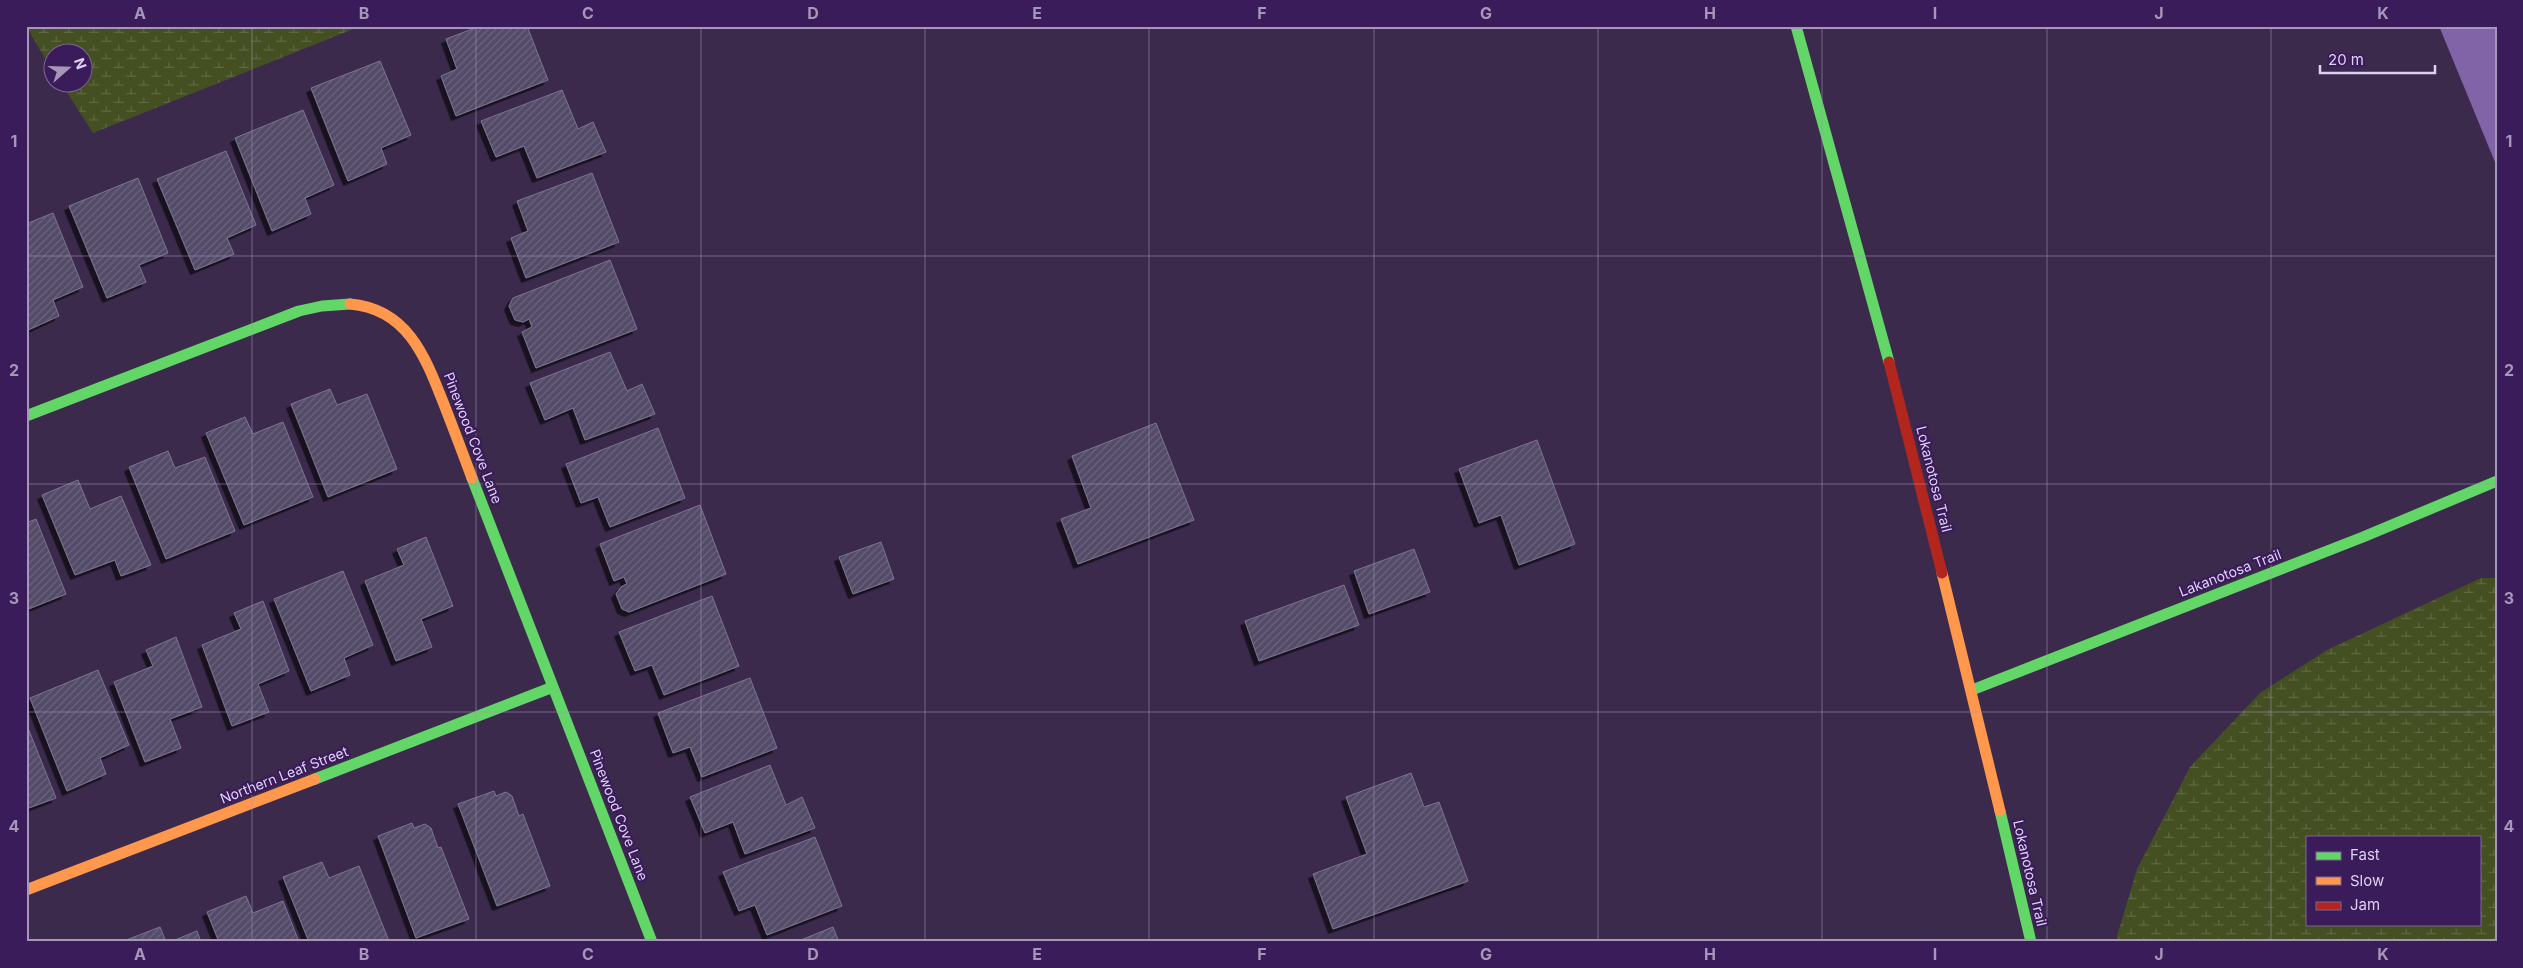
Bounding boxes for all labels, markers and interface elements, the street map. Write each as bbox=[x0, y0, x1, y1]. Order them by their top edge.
text: A bbox=[134, 3, 146, 23]
text: B bbox=[359, 3, 369, 23]
text: C bbox=[582, 3, 594, 23]
text: D bbox=[807, 3, 819, 23]
text: E bbox=[1032, 3, 1042, 23]
text: F bbox=[1257, 3, 1267, 23]
text: G bbox=[1480, 3, 1492, 23]
text: H bbox=[1704, 3, 1716, 23]
text: I bbox=[1933, 3, 1937, 23]
text: J bbox=[2154, 3, 2164, 23]
text: K bbox=[2377, 3, 2389, 23]
north arrow bbox=[42, 42, 92, 92]
scale bar bbox=[2320, 42, 2436, 74]
text: 20 m bbox=[2328, 50, 2364, 69]
text: N bbox=[71, 55, 90, 71]
text: 1 bbox=[11, 131, 17, 151]
text: 1 bbox=[2506, 131, 2512, 151]
text: 2 bbox=[9, 360, 19, 380]
text: 2 bbox=[2504, 360, 2514, 380]
street label: Pinewood Cove Lane bbox=[441, 370, 506, 506]
street label: Lokanotosa Trail bbox=[1913, 424, 1956, 534]
street label: Lakanotosa Trail bbox=[2176, 545, 2283, 600]
text: 3 bbox=[9, 588, 19, 608]
text: 3 bbox=[2504, 588, 2514, 608]
street label: Northern Leaf Street bbox=[217, 742, 351, 807]
street label: Pinewood Cove Lane bbox=[587, 747, 652, 883]
text: 4 bbox=[9, 816, 20, 836]
text: 4 bbox=[2504, 816, 2515, 836]
street label: Lokanotosa Trail bbox=[2010, 818, 2051, 928]
legend bbox=[2306, 836, 2480, 926]
text: Fast bbox=[2350, 845, 2380, 864]
text: Slow bbox=[2350, 871, 2384, 890]
text: Jam bbox=[2350, 895, 2380, 914]
text: A bbox=[134, 944, 146, 964]
text: B bbox=[359, 944, 369, 964]
text: C bbox=[582, 944, 594, 964]
text: D bbox=[807, 944, 819, 964]
text: E bbox=[1032, 944, 1042, 964]
text: F bbox=[1257, 944, 1267, 964]
text: G bbox=[1480, 944, 1492, 964]
text: H bbox=[1704, 944, 1716, 964]
text: I bbox=[1933, 944, 1937, 964]
text: J bbox=[2154, 944, 2164, 964]
text: K bbox=[2377, 944, 2389, 964]

